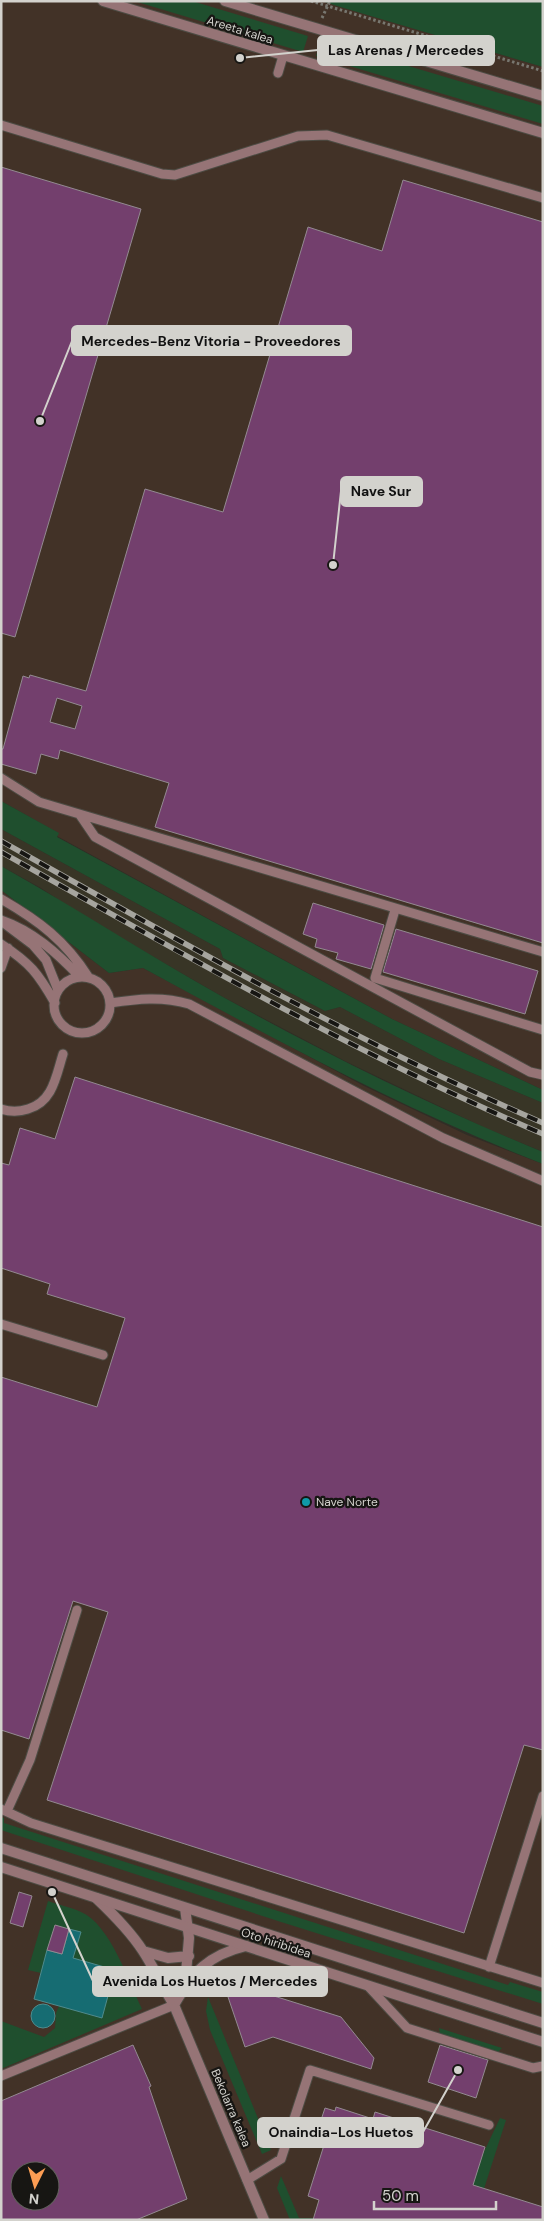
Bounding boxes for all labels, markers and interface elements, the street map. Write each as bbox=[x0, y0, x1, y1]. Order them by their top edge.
street label: Areeta kalea bbox=[205, 12, 275, 48]
callout: Las Arenas / Mercedes bbox=[318, 36, 494, 65]
text: Las Arenas / Mercedes bbox=[328, 41, 484, 59]
callout: Mercedes-Benz Vitoria - Proveedores bbox=[72, 326, 351, 355]
text: Mercedes-Benz Vitoria - Proveedores bbox=[81, 332, 341, 350]
callout: Nave Sur bbox=[341, 477, 422, 506]
text: Nave Sur bbox=[351, 482, 411, 500]
place label: Nave Norte bbox=[316, 1494, 378, 1510]
marker: Nave Norte bbox=[300, 1496, 312, 1508]
street label: Oto hiribidea bbox=[239, 1924, 313, 1962]
callout: Avenida Los Huetos / Mercedes bbox=[93, 1967, 327, 1996]
text: Avenida Los Huetos / Mercedes bbox=[103, 1972, 317, 1990]
street label: Bekolarra kalea bbox=[207, 2067, 255, 2149]
callout: Onaindia-Los Huetos bbox=[258, 2118, 423, 2147]
text: Onaindia-Los Huetos bbox=[268, 2123, 414, 2141]
north arrow bbox=[10, 2161, 60, 2211]
scale bar bbox=[374, 2178, 496, 2210]
text: 50 m bbox=[382, 2186, 419, 2206]
text: N bbox=[28, 2190, 40, 2208]

